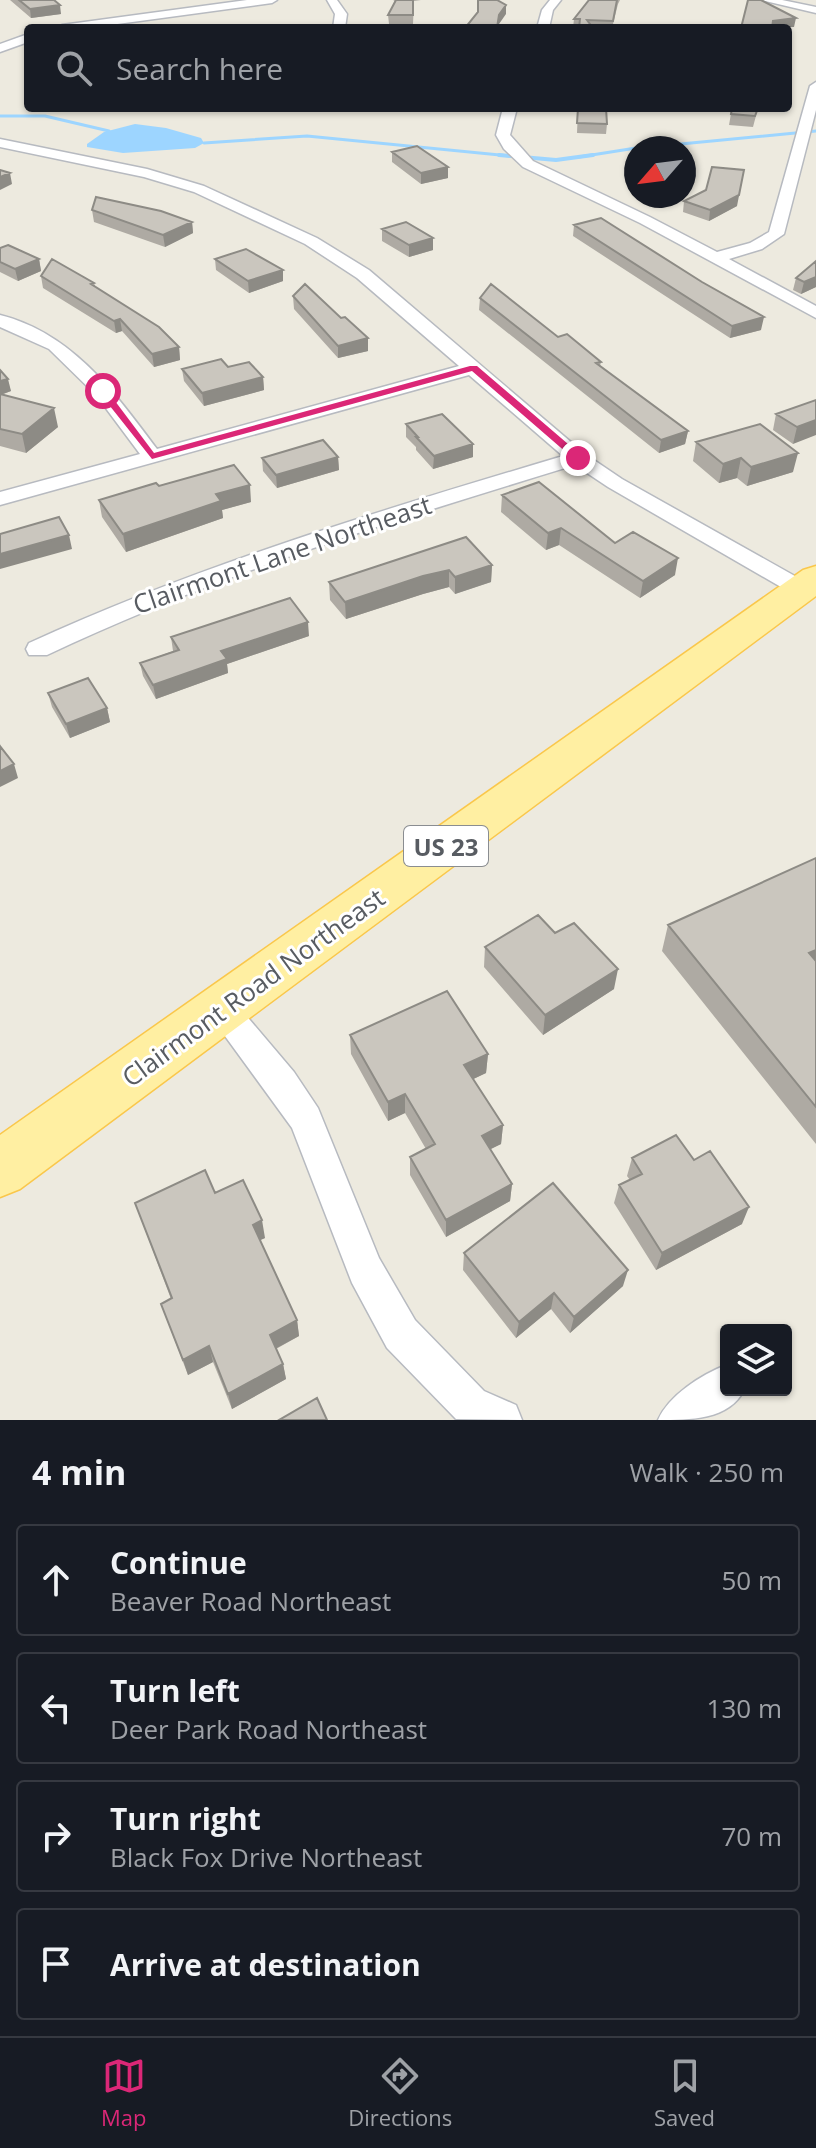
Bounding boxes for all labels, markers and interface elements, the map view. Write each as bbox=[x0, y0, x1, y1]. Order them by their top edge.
search box bbox=[24, 24, 792, 112]
icon: search bbox=[52, 46, 96, 90]
text: Search here bbox=[116, 48, 283, 89]
north arrow bbox=[624, 136, 696, 208]
route start bbox=[85, 373, 121, 409]
route end bbox=[560, 440, 596, 476]
street label: Clairmont Lane Northeast bbox=[128, 486, 436, 622]
road number: US 23 bbox=[404, 826, 488, 866]
street label: Clairmont Road Northeast bbox=[114, 879, 392, 1095]
map controls bbox=[720, 1324, 792, 1396]
button: layers bbox=[720, 1324, 792, 1396]
text: 4 min bbox=[32, 1449, 126, 1495]
text: Walk · 250 m bbox=[630, 1454, 784, 1490]
text: Continue bbox=[110, 1542, 247, 1583]
icon: ahead bbox=[34, 1558, 78, 1602]
text: 50 m bbox=[721, 1562, 782, 1598]
text: Beaver Road Northeast bbox=[110, 1583, 391, 1619]
text: Turn left bbox=[110, 1670, 240, 1711]
icon: left bbox=[34, 1686, 78, 1730]
text: 130 m bbox=[707, 1690, 782, 1726]
text: Deer Park Road Northeast bbox=[110, 1711, 427, 1747]
text: Turn right bbox=[110, 1798, 261, 1839]
icon: right bbox=[34, 1814, 78, 1858]
text: 70 m bbox=[721, 1818, 782, 1854]
text: Black Fox Drive Northeast bbox=[110, 1839, 422, 1875]
icon: arrive bbox=[34, 1942, 78, 1986]
text: Arrive at destination bbox=[110, 1944, 421, 1985]
tab: Map bbox=[101, 2054, 146, 2132]
tab: Directions bbox=[348, 2054, 452, 2132]
tab: Saved bbox=[654, 2054, 715, 2132]

